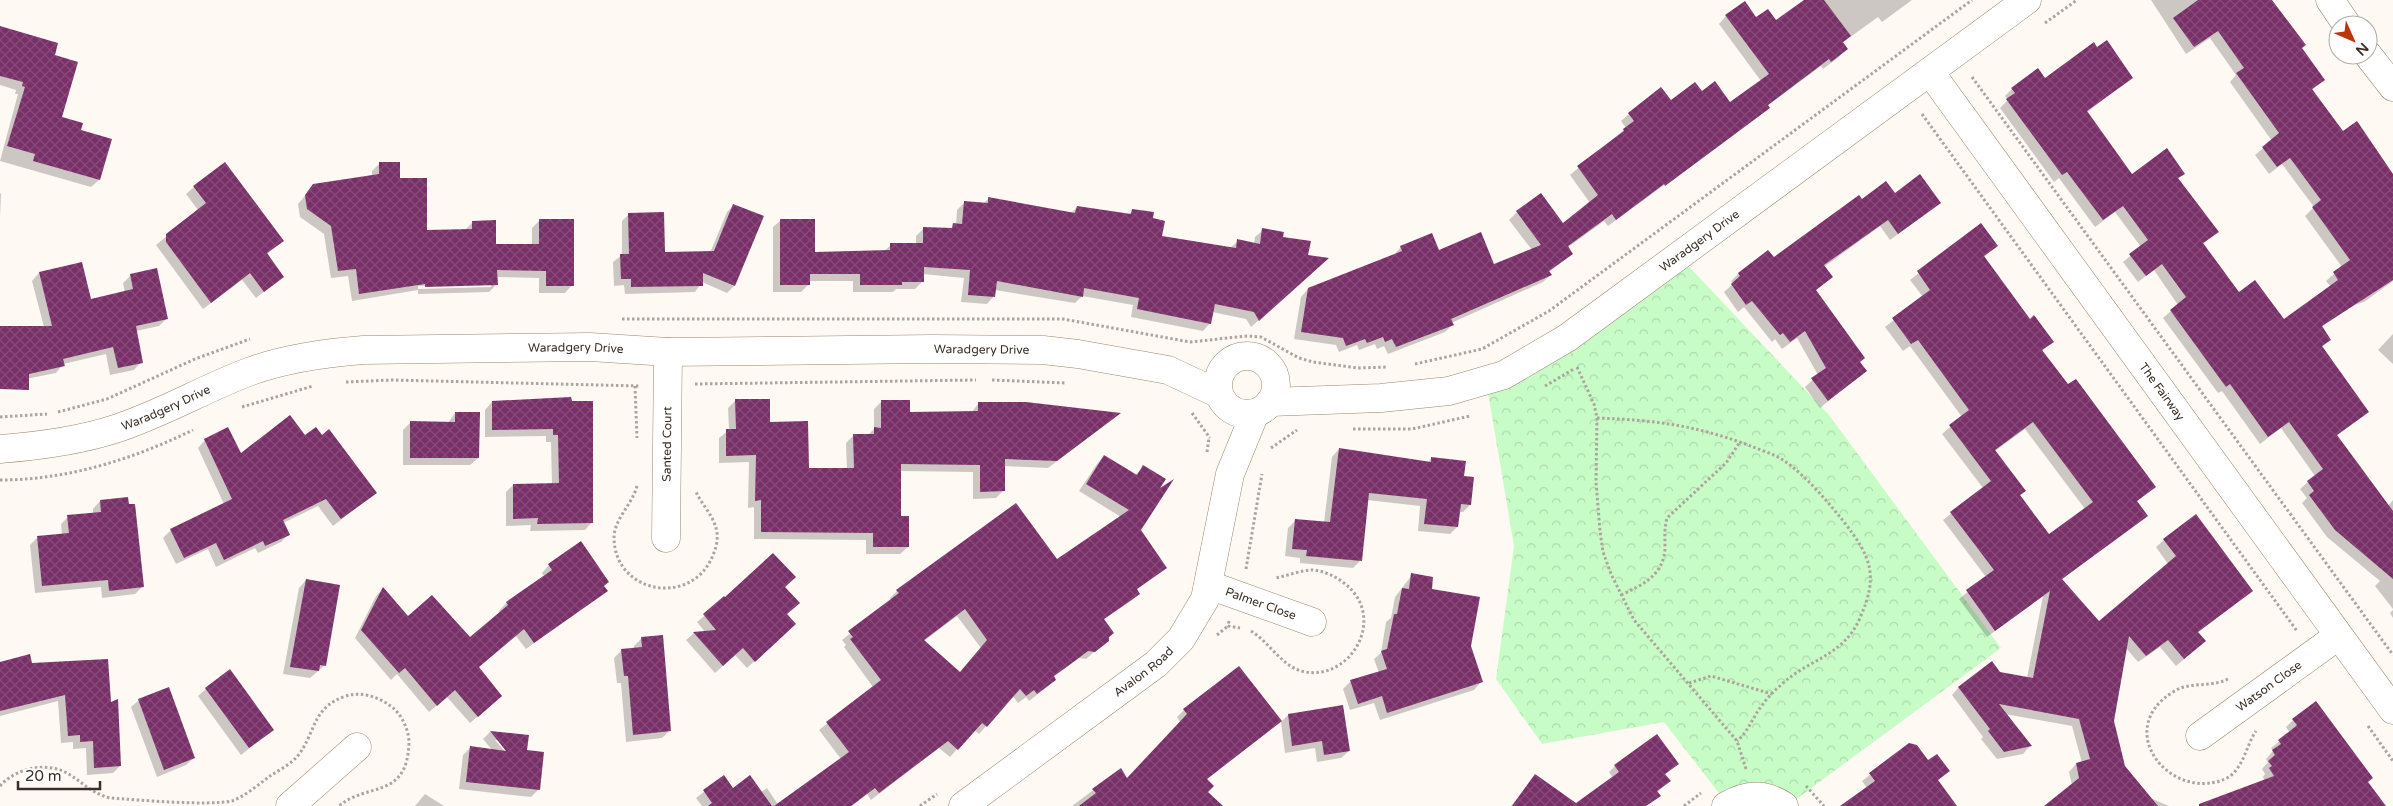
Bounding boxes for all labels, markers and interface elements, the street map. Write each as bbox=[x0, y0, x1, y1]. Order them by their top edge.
north arrow bbox=[2328, 15, 2378, 65]
text: N bbox=[2352, 39, 2372, 59]
street label: Waradgery Drive bbox=[1657, 207, 1742, 275]
street label: Waradgery Drive bbox=[528, 340, 624, 356]
street label: Waradgery Drive bbox=[934, 342, 1030, 357]
street label: The Fairway bbox=[2136, 360, 2188, 424]
street label: Waradgery Drive bbox=[120, 382, 213, 433]
street label: Santed Court bbox=[660, 406, 674, 482]
street label: Palmer Close bbox=[1223, 584, 1298, 623]
street label: Avalon Road bbox=[1111, 644, 1176, 700]
street label: Watson Close bbox=[2233, 658, 2305, 715]
scale bar bbox=[18, 758, 100, 790]
text: 20 m bbox=[25, 767, 62, 785]

